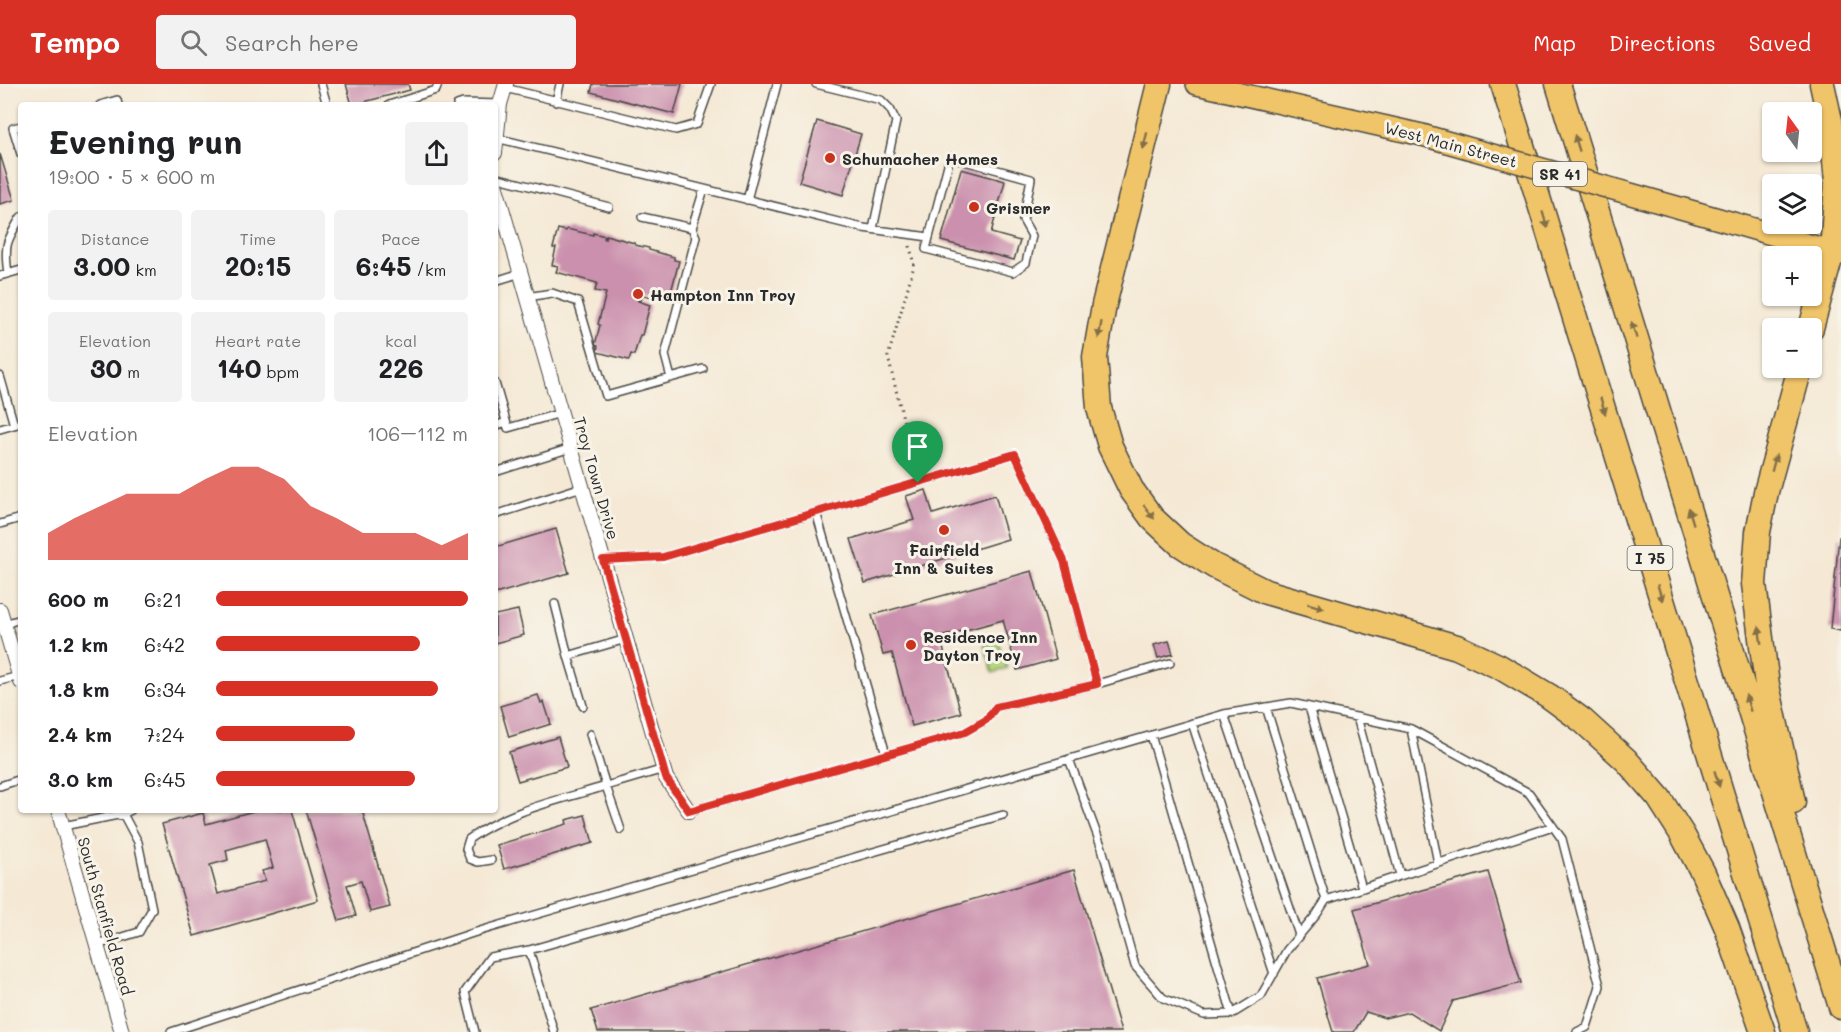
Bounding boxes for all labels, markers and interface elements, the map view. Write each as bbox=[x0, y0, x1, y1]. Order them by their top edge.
search box bbox=[156, 15, 576, 69]
text: Tempo bbox=[30, 24, 120, 60]
icon: search bbox=[177, 26, 210, 59]
text: Search here bbox=[225, 28, 359, 57]
text: Map bbox=[1533, 29, 1576, 56]
text: Directions bbox=[1609, 29, 1716, 56]
text: Saved bbox=[1749, 29, 1811, 56]
north arrow bbox=[1762, 102, 1822, 162]
map controls bbox=[1762, 102, 1822, 378]
street label: West Main Street bbox=[1382, 116, 1520, 172]
text: Evening run bbox=[48, 119, 242, 162]
button: share bbox=[405, 122, 468, 185]
one-way arrow bbox=[1139, 132, 1149, 150]
one-way arrow bbox=[1571, 134, 1581, 152]
place label: Schumacher Homes bbox=[842, 148, 998, 169]
marker: Schumacher Homes bbox=[823, 151, 837, 165]
road number: SR 41 bbox=[1533, 162, 1587, 186]
text: 19:00 · 5 × 600 m bbox=[48, 163, 216, 189]
button: layers bbox=[1762, 174, 1822, 234]
place label: Grismer bbox=[986, 197, 1051, 218]
marker: Grismer bbox=[967, 200, 981, 214]
one-way arrow bbox=[1541, 211, 1550, 229]
text: Distance bbox=[81, 228, 149, 249]
text: Time bbox=[240, 228, 276, 249]
text: Pace bbox=[381, 228, 421, 249]
button: + bbox=[1762, 246, 1822, 306]
text: 3.00 bbox=[73, 249, 130, 283]
text: 20:15 bbox=[225, 249, 291, 283]
text: 6:45 bbox=[356, 249, 411, 283]
text: km bbox=[130, 259, 157, 280]
text: /km bbox=[411, 259, 446, 280]
place label: Hampton Inn Troy bbox=[650, 284, 796, 305]
marker: Hampton Inn Troy bbox=[631, 287, 645, 301]
button: − bbox=[1762, 318, 1822, 378]
one-way arrow bbox=[1095, 321, 1104, 340]
one-way arrow bbox=[1629, 321, 1638, 339]
text: Elevation bbox=[79, 330, 151, 351]
text: Heart rate bbox=[215, 330, 301, 351]
text: kcal bbox=[385, 330, 417, 351]
text: 30 bbox=[90, 351, 122, 385]
text: 140 bbox=[217, 351, 261, 385]
text: 226 bbox=[379, 351, 423, 385]
text: m bbox=[122, 361, 140, 382]
text: bpm bbox=[261, 361, 299, 382]
one-way arrow bbox=[1599, 397, 1608, 415]
street label: Troy Town Drive bbox=[569, 414, 625, 542]
text: Elevation bbox=[48, 420, 138, 446]
text: 106–112 m bbox=[367, 420, 468, 446]
pin bbox=[892, 421, 943, 483]
icon: arrive bbox=[901, 430, 934, 463]
one-way arrow bbox=[1770, 454, 1779, 472]
one-way arrow bbox=[1142, 505, 1154, 520]
one-way arrow bbox=[1686, 507, 1695, 525]
marker: Fairfield Inn & Suites bbox=[937, 523, 951, 537]
place label: Fairfield Inn & Suites bbox=[894, 539, 994, 578]
road number: I 75 bbox=[1628, 546, 1672, 570]
one-way arrow bbox=[1656, 584, 1666, 602]
text: 600 m bbox=[48, 586, 109, 612]
text: 6:21 bbox=[144, 586, 182, 612]
one-way arrow bbox=[1307, 602, 1325, 611]
one-way arrow bbox=[1755, 625, 1764, 644]
place label: Residence Inn Dayton Troy bbox=[923, 626, 1037, 665]
text: 1.2 km bbox=[48, 631, 108, 657]
text: 6:42 bbox=[144, 631, 185, 657]
marker: Residence Inn Dayton Troy bbox=[904, 638, 918, 652]
text: 1.8 km bbox=[48, 676, 109, 702]
text: 6:34 bbox=[144, 676, 186, 702]
one-way arrow bbox=[1743, 694, 1752, 712]
text: 2.4 km bbox=[48, 721, 112, 747]
text: 7:24 bbox=[144, 721, 184, 747]
text: 3.0 km bbox=[48, 766, 113, 792]
text: 6:45 bbox=[144, 766, 186, 792]
one-way arrow bbox=[1713, 770, 1722, 788]
street label: South Stanfield Road bbox=[73, 835, 139, 997]

